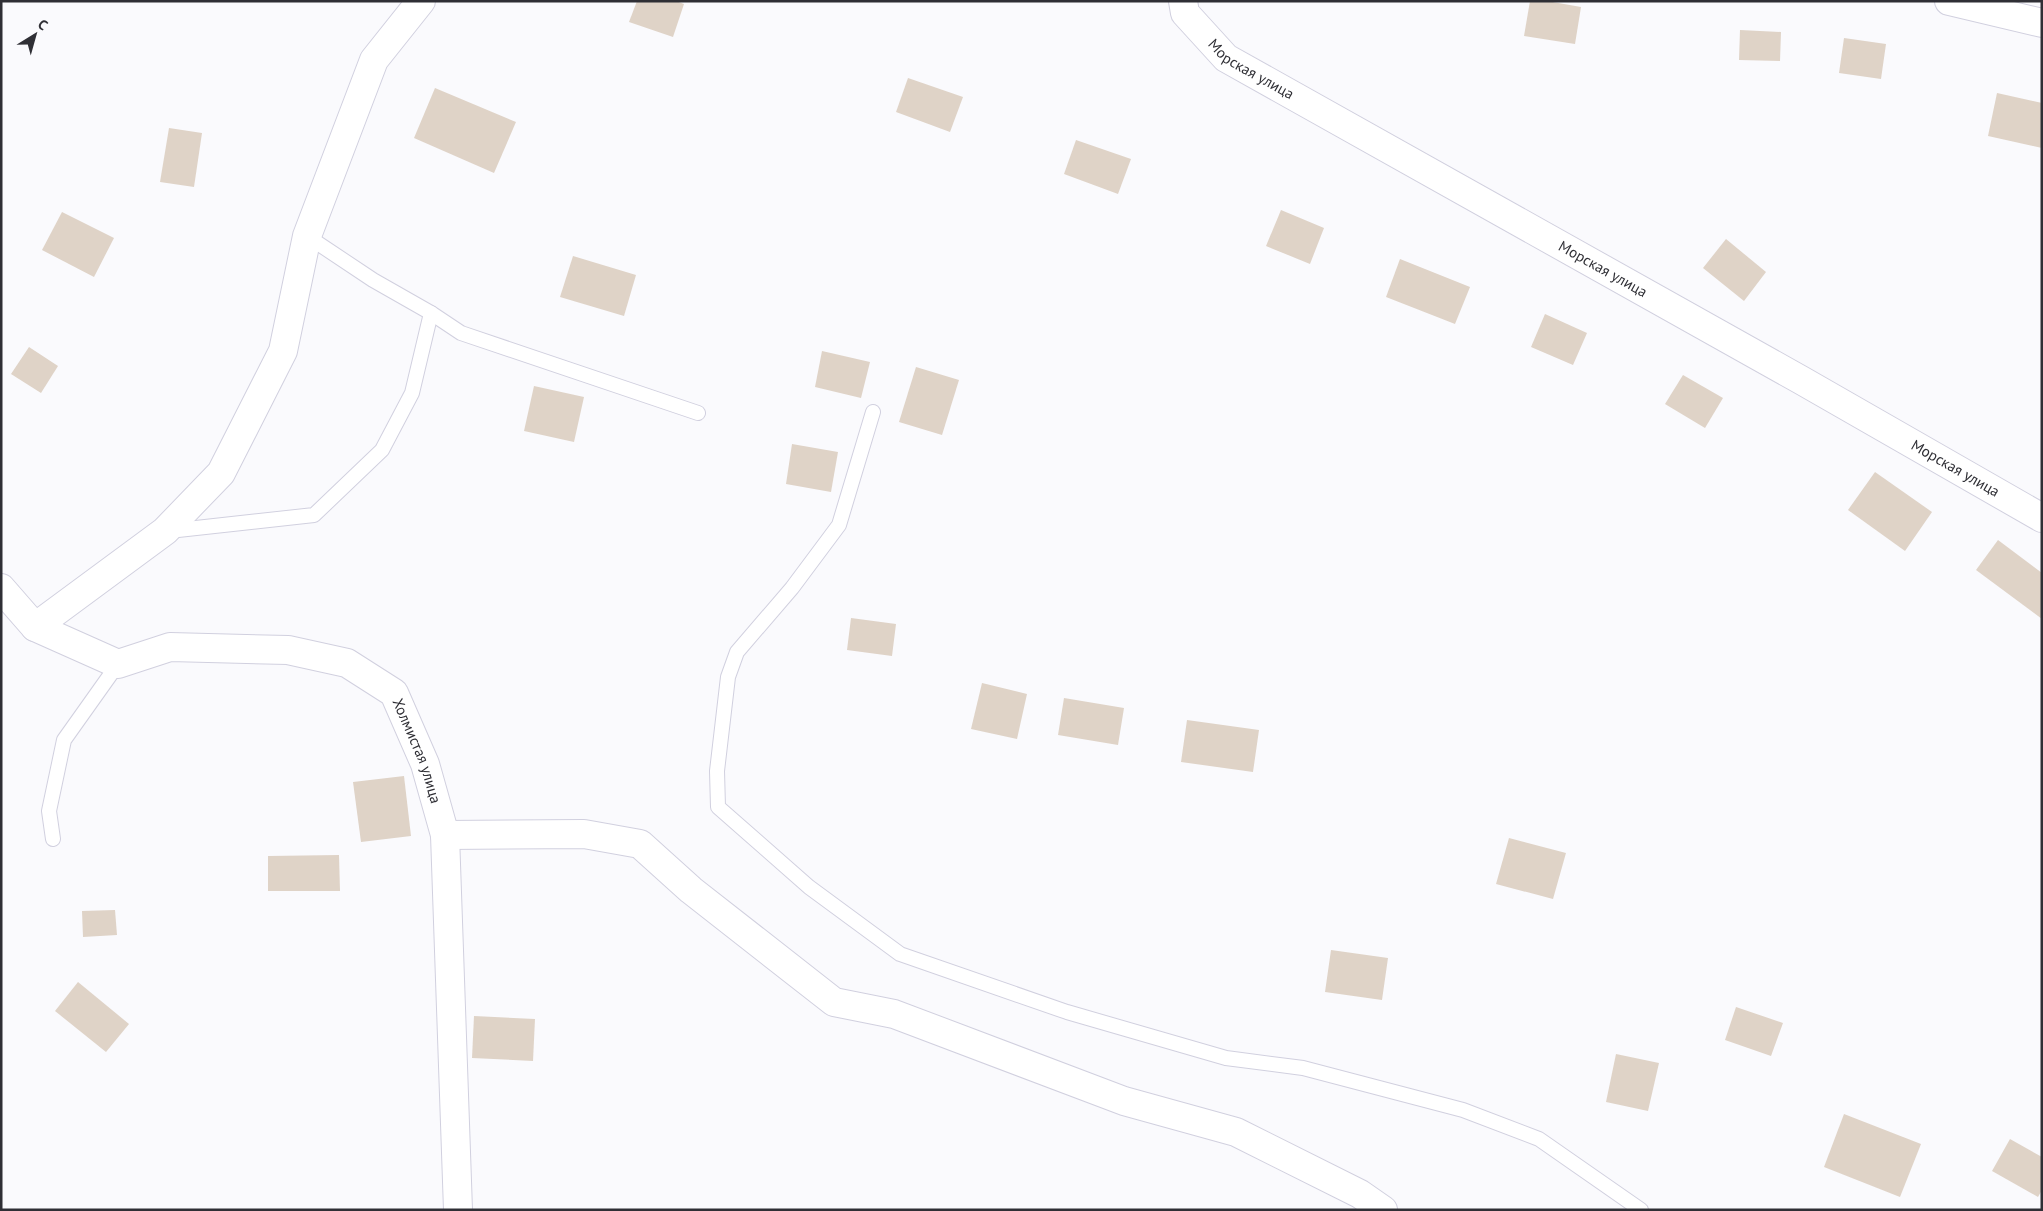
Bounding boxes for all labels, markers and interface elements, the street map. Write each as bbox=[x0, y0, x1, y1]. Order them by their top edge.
north arrow bbox=[10, 10, 60, 60]
text: С bbox=[34, 15, 52, 34]
street label: Морская улица bbox=[1204, 35, 1298, 103]
street label: Морская улица bbox=[1555, 236, 1651, 301]
street label: Морская улица bbox=[1908, 435, 2003, 501]
street label: Холмистая улица bbox=[388, 695, 446, 806]

